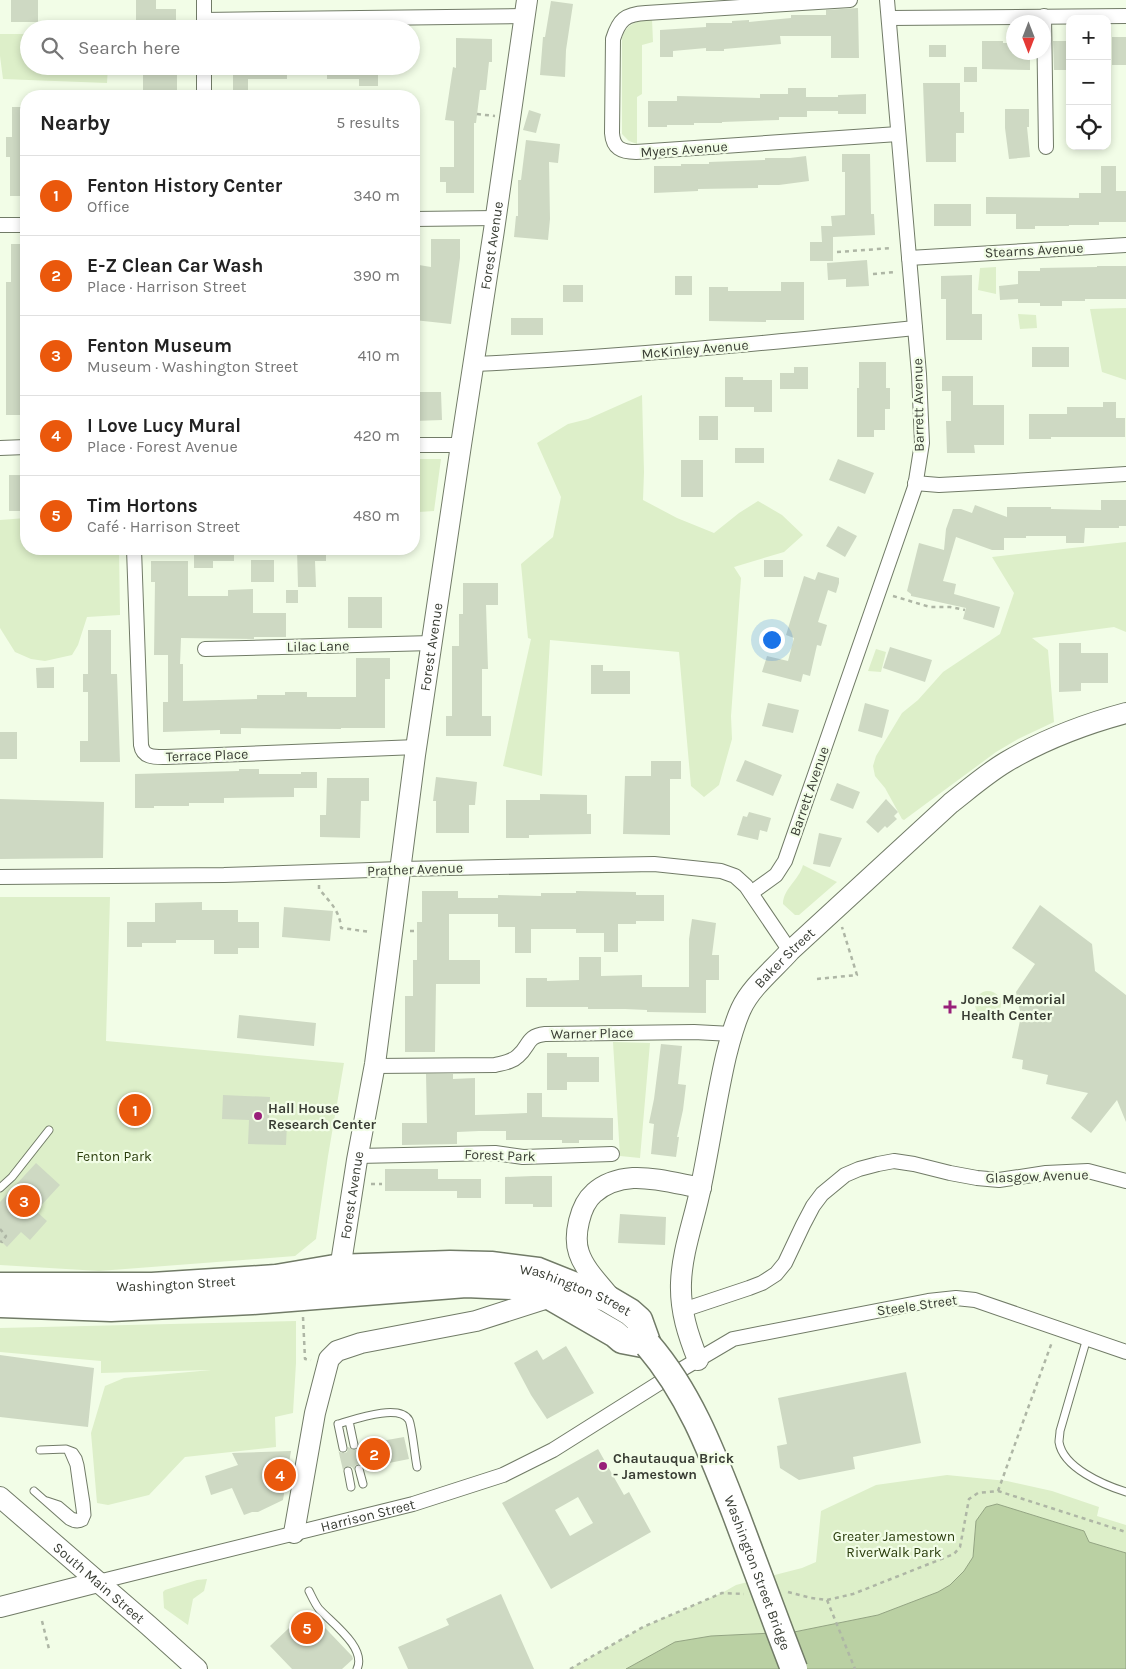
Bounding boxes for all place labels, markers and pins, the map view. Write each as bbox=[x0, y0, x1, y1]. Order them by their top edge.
place label: Jones Memorial Health Center bbox=[961, 991, 1066, 1024]
marker: Jones Memorial Health Center bbox=[943, 1000, 957, 1014]
pin: 1 bbox=[119, 1091, 151, 1129]
place label: Hall House Research Center bbox=[268, 1100, 377, 1133]
marker: Hall House Research Center bbox=[252, 1110, 264, 1122]
pin: 3 bbox=[8, 1182, 40, 1220]
pin: 2 bbox=[358, 1435, 390, 1473]
place label: Chautauqua Brick - Jamestown bbox=[613, 1450, 735, 1483]
pin: 4 bbox=[264, 1456, 296, 1494]
marker: Chautauqua Brick - Jamestown bbox=[597, 1460, 609, 1472]
pin: 5 bbox=[291, 1609, 323, 1647]

